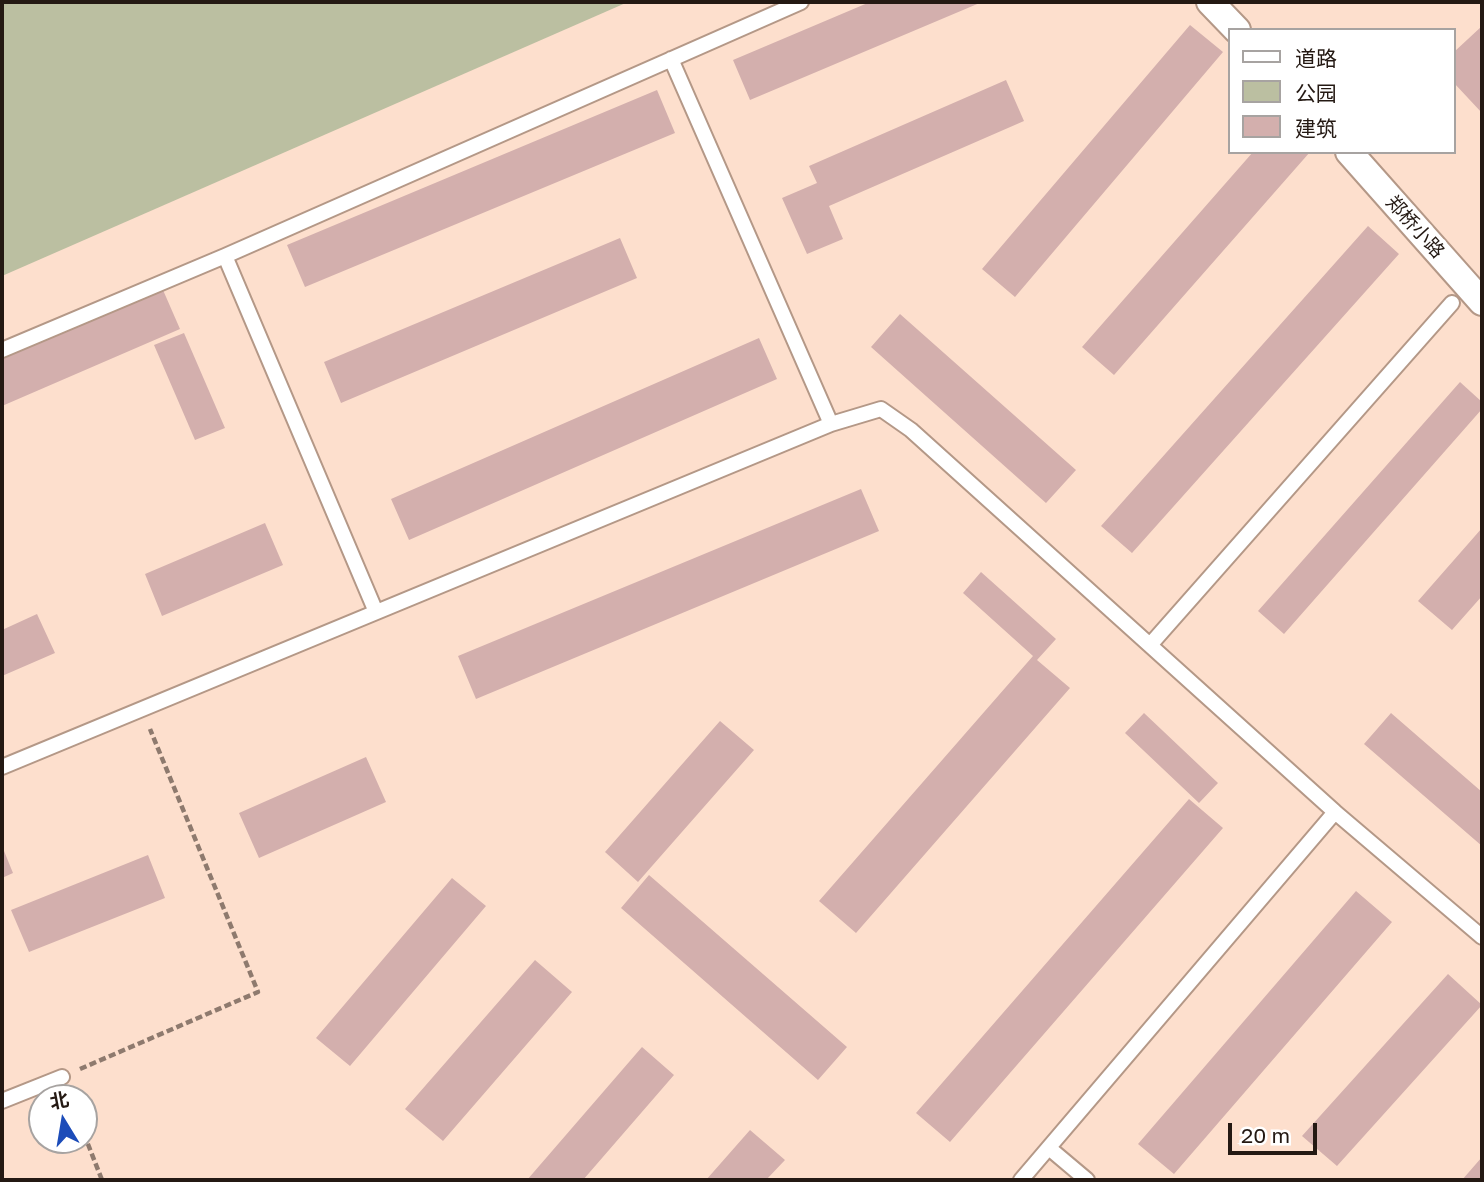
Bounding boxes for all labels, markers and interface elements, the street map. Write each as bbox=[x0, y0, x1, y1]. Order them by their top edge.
legend bbox=[1228, 28, 1456, 154]
text: 道路 bbox=[1295, 45, 1337, 71]
text: 公园 bbox=[1295, 80, 1337, 106]
text: 建筑 bbox=[1295, 115, 1337, 141]
street label: 郑桥小路 bbox=[1381, 191, 1449, 263]
north arrow bbox=[28, 1084, 98, 1154]
text: 北 bbox=[48, 1087, 71, 1113]
scale bar bbox=[1232, 1108, 1321, 1152]
text: 20 m bbox=[1241, 1122, 1290, 1148]

